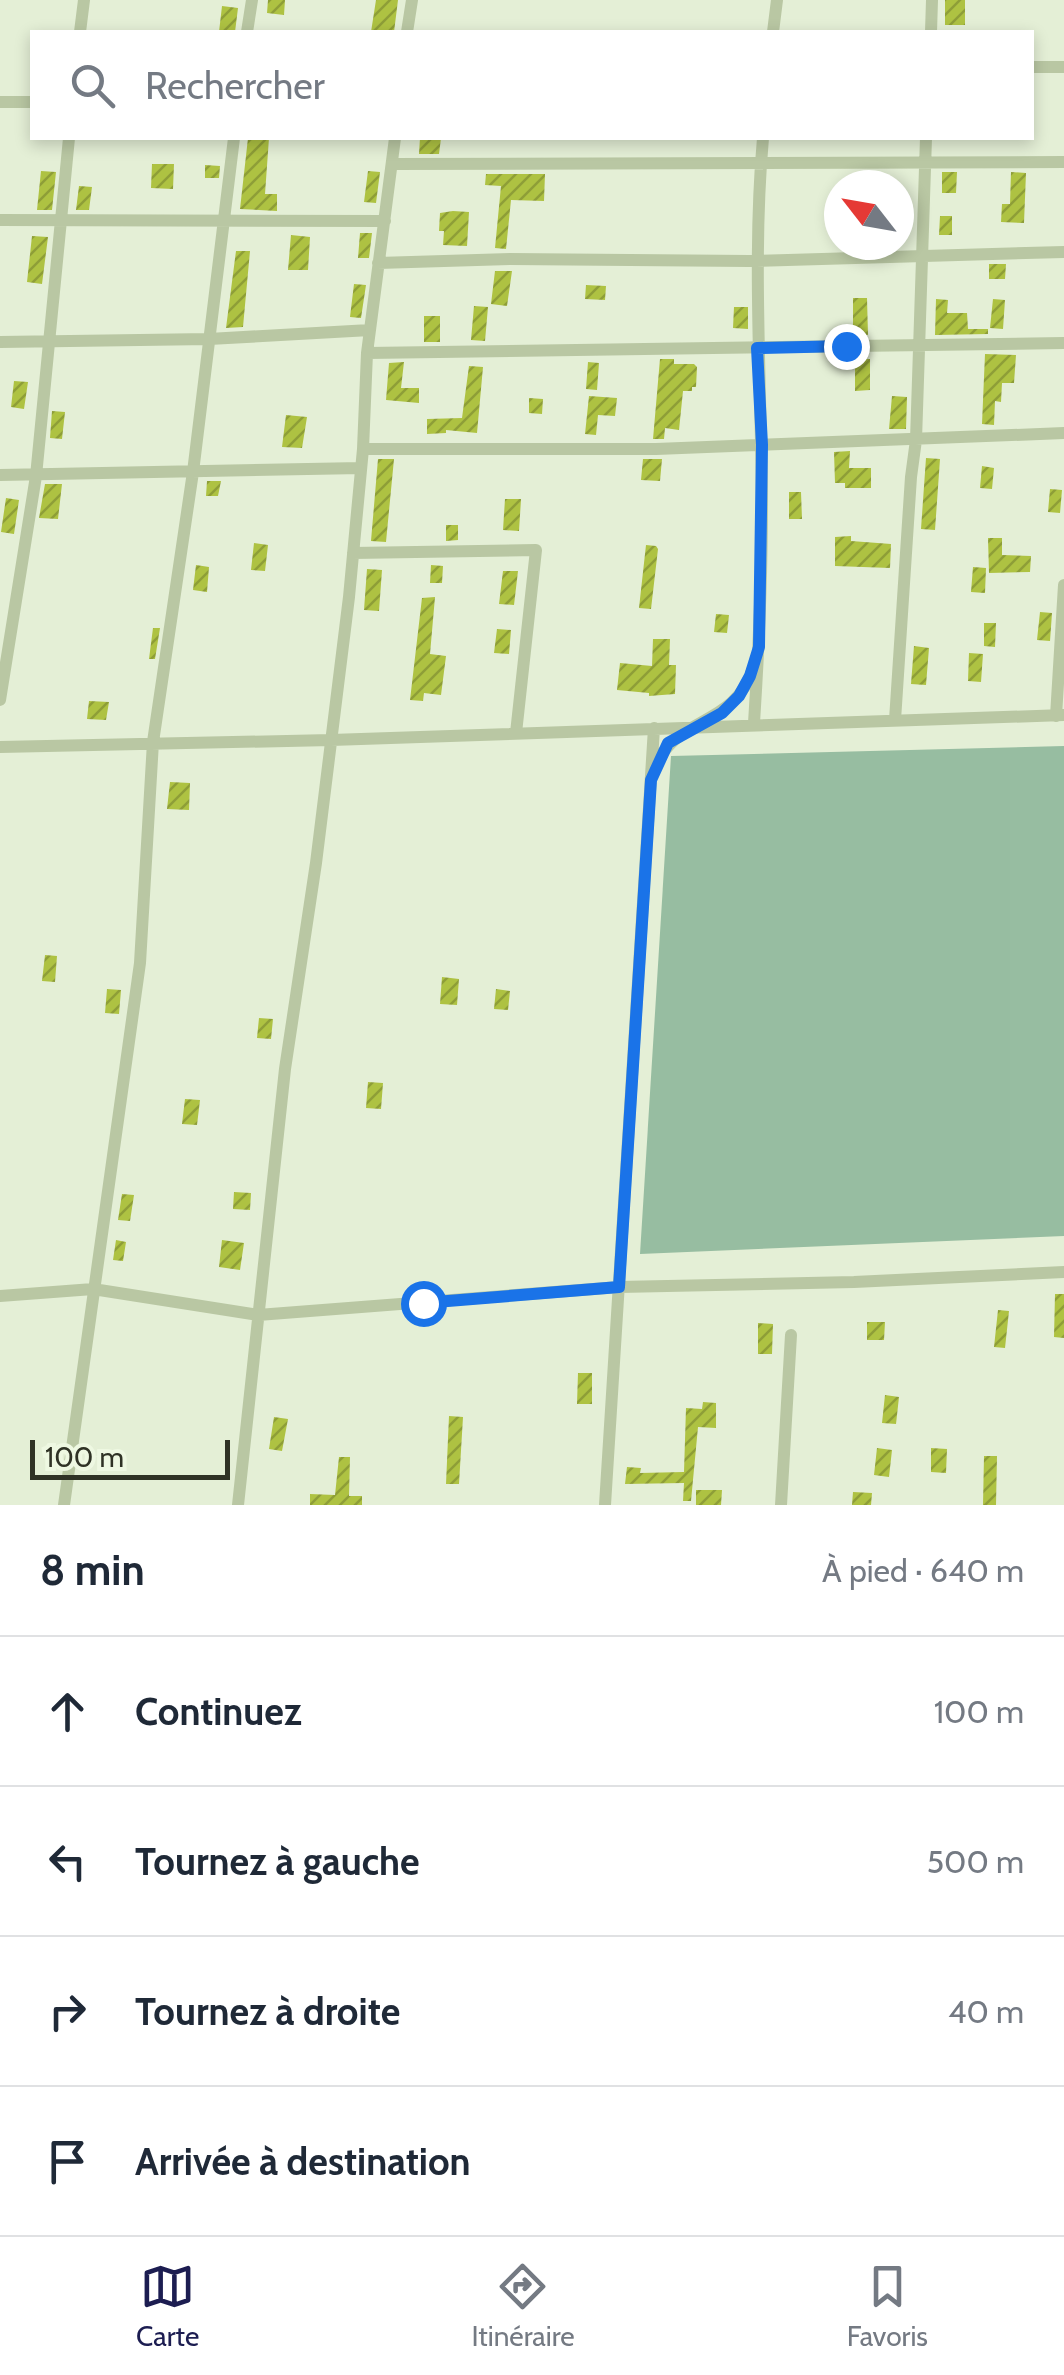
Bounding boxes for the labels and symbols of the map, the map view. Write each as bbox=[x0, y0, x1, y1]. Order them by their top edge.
north arrow bbox=[824, 170, 914, 260]
route end bbox=[824, 324, 870, 370]
route start bbox=[401, 1281, 447, 1327]
scale bar bbox=[30, 1435, 230, 1480]

